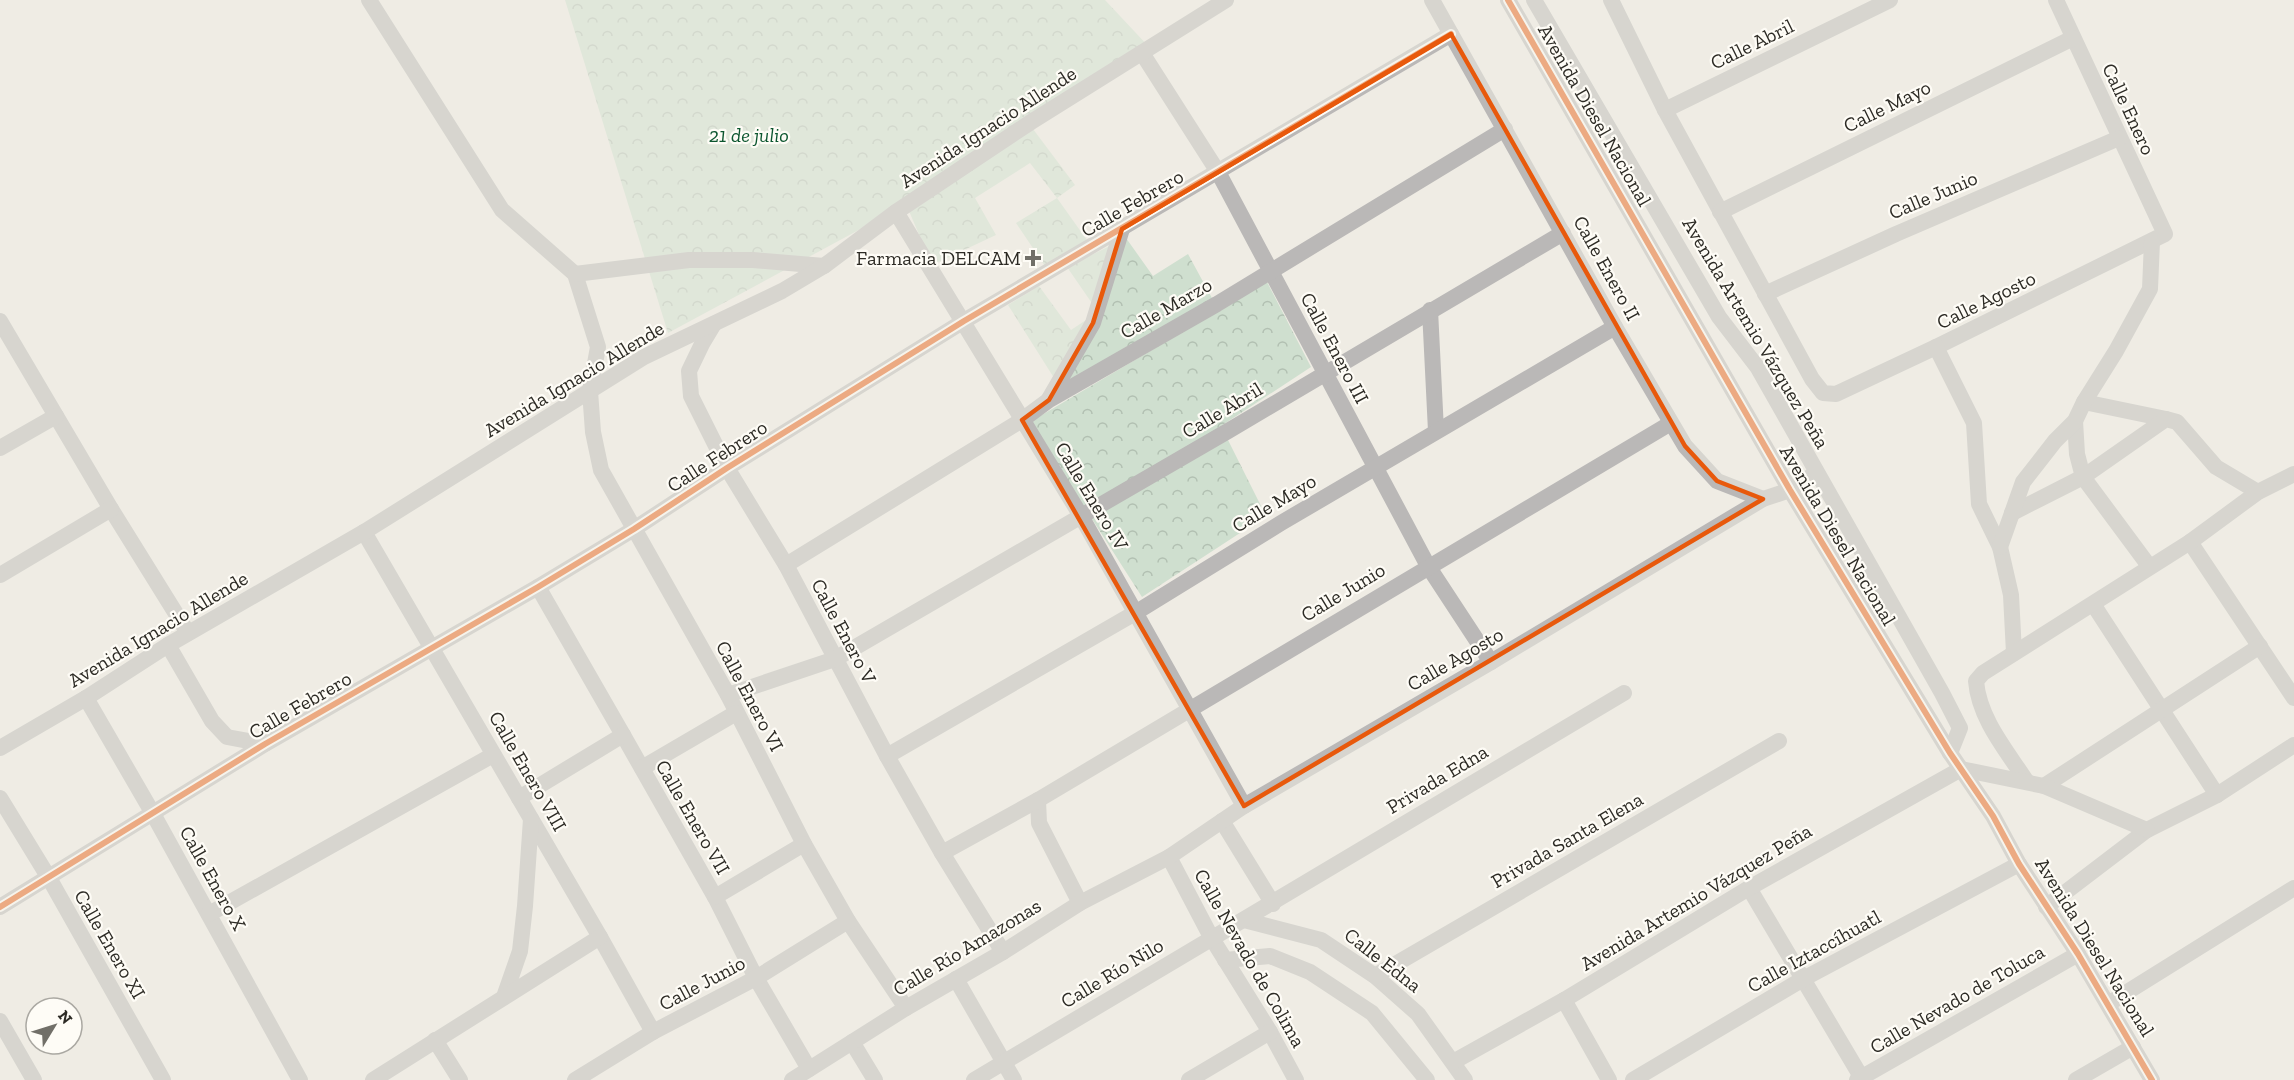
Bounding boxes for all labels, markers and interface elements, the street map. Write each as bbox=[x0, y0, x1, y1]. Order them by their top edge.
street label: Calle Abril bbox=[1707, 14, 1797, 74]
street label: Avenida Diesel Nacional bbox=[1533, 20, 1657, 210]
street label: Calle Enero bbox=[2097, 59, 2161, 159]
street label: Avenida Ignacio Allende bbox=[895, 61, 1081, 193]
street label: Calle Mayo bbox=[1839, 75, 1935, 137]
park label: 21 de julio bbox=[709, 123, 789, 147]
street label: Calle Febrero bbox=[1076, 164, 1188, 242]
street label: Calle Junio bbox=[1885, 166, 1981, 224]
street label: Calle Enero II bbox=[1568, 212, 1646, 324]
street label: Avenida Artemio Vázquez Peña bbox=[1677, 213, 1835, 453]
place label: Farmacia DELCAM bbox=[856, 246, 1021, 270]
marker: Farmacia DELCAM bbox=[1026, 251, 1040, 265]
street label: Calle Agosto bbox=[1933, 266, 2039, 334]
street label: Calle Marzo bbox=[1116, 272, 1216, 344]
street label: Calle Enero III bbox=[1296, 288, 1374, 408]
street label: Avenida Ignacio Allende bbox=[480, 316, 668, 442]
street label: Calle Abril bbox=[1177, 377, 1267, 443]
street label: Calle Febrero bbox=[662, 415, 772, 497]
street label: Calle Enero IV bbox=[1050, 437, 1134, 555]
street label: Avenida Diesel Nacional bbox=[1775, 440, 1901, 630]
street label: Calle Mayo bbox=[1228, 468, 1320, 538]
street label: Calle Junio bbox=[1297, 557, 1389, 627]
street label: Avenida Ignacio Allende bbox=[64, 566, 252, 692]
street label: Calle Enero V bbox=[806, 574, 882, 688]
street label: Calle Agosto bbox=[1403, 622, 1507, 696]
street label: Calle Enero VI bbox=[711, 637, 789, 755]
street label: Calle Febrero bbox=[244, 666, 356, 744]
street label: Calle Enero VIII bbox=[484, 707, 572, 835]
street label: Privada Edna bbox=[1382, 739, 1492, 819]
street label: Calle Enero VII bbox=[651, 756, 735, 878]
street label: Privada Santa Elena bbox=[1487, 787, 1647, 893]
street label: Avenida Artemio Vázquez Peña bbox=[1576, 818, 1816, 976]
street label: Calle Enero X bbox=[175, 822, 252, 935]
street label: Avenida Diesel Nacional bbox=[2030, 853, 2160, 1041]
street label: Calle Nevado de Colima bbox=[1189, 864, 1311, 1052]
street label: Calle Enero XI bbox=[69, 885, 151, 1003]
street label: Calle Río Amazonas bbox=[889, 893, 1045, 1001]
street label: Calle Iztaccíhuatl bbox=[1743, 904, 1885, 998]
street label: Calle Edna bbox=[1340, 923, 1427, 998]
street label: Calle Río Nilo bbox=[1056, 933, 1168, 1013]
street label: Calle Nevado de Toluca bbox=[1865, 939, 2049, 1059]
street label: Calle Junio bbox=[655, 950, 749, 1016]
north arrow bbox=[24, 996, 84, 1056]
text: N bbox=[54, 1006, 77, 1028]

